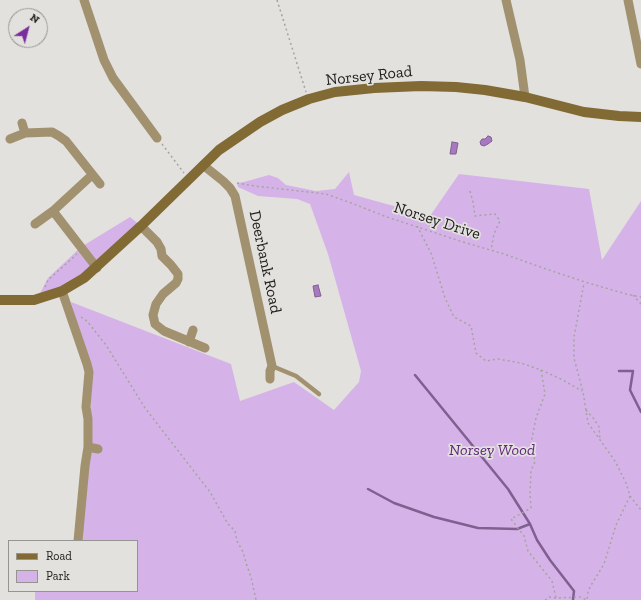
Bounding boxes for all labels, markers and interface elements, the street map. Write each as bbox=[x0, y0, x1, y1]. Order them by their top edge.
north arrow bbox=[8, 8, 48, 48]
text: N bbox=[28, 11, 42, 26]
street label: Norsey Road bbox=[325, 62, 413, 90]
street label: Norsey Drive bbox=[391, 198, 483, 244]
street label: Deerbank Road bbox=[245, 209, 285, 315]
park label: Norsey Wood bbox=[449, 440, 535, 460]
legend bbox=[8, 540, 138, 592]
text: Road bbox=[46, 549, 72, 563]
text: Park bbox=[46, 569, 70, 583]

